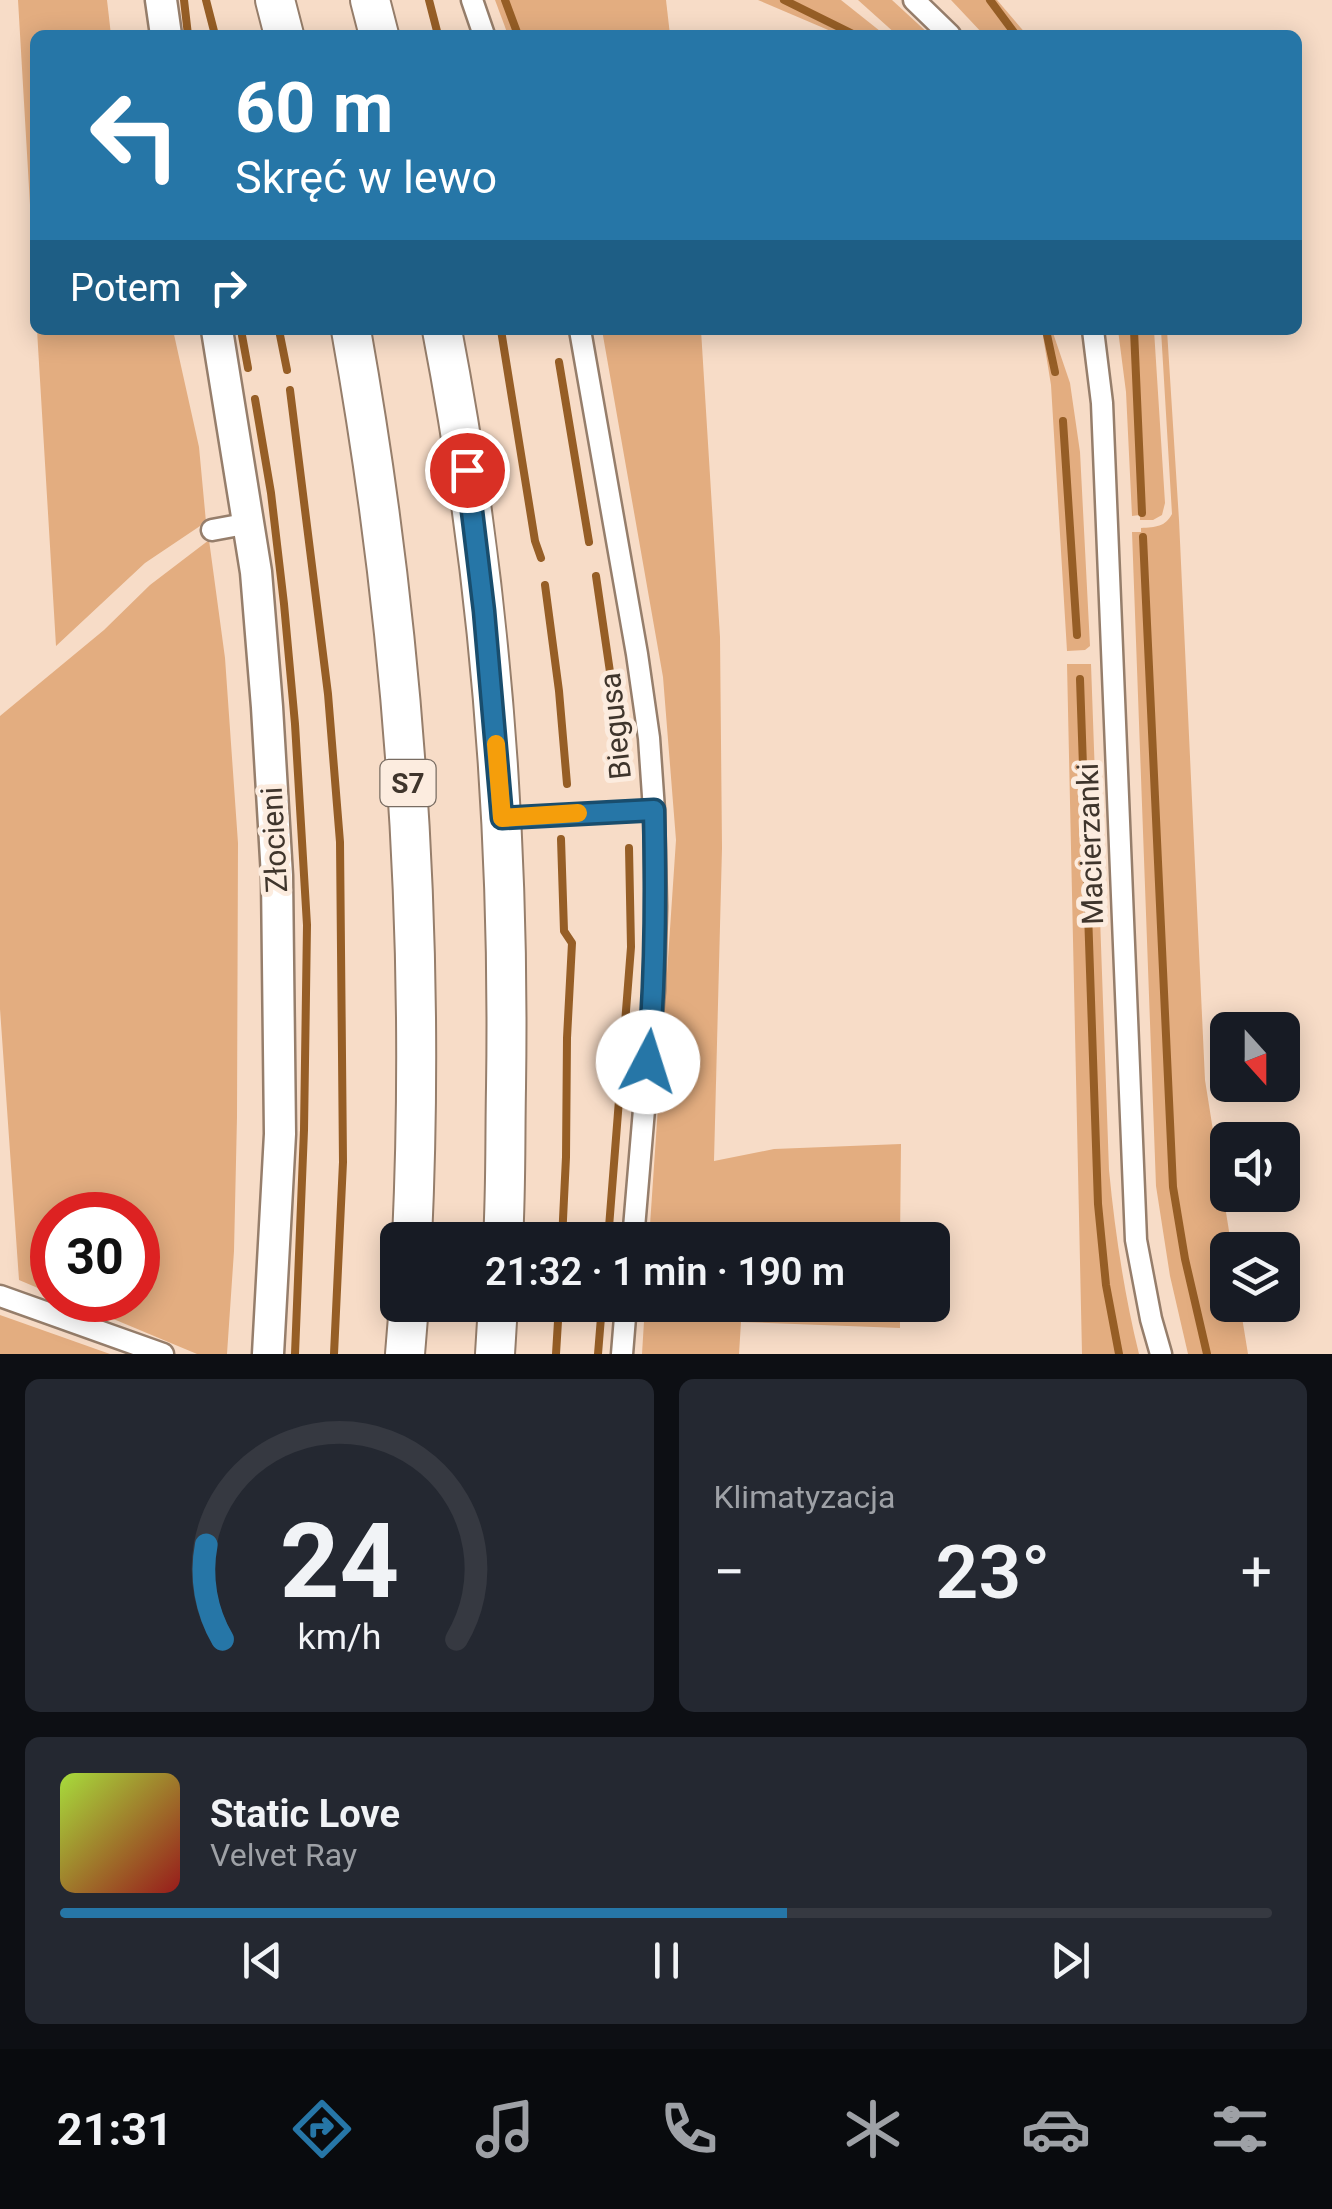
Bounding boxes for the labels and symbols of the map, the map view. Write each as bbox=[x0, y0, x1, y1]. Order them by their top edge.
pin bbox=[425, 428, 510, 513]
street label: Biegusa bbox=[592, 671, 638, 781]
road number: S7 bbox=[380, 760, 436, 806]
street label: Macierzanki bbox=[1070, 763, 1110, 925]
street label: Złocieni bbox=[254, 786, 294, 894]
position arrow bbox=[596, 1010, 700, 1114]
north arrow bbox=[1210, 1012, 1300, 1102]
speed limit sign: 30 bbox=[30, 1192, 160, 1322]

